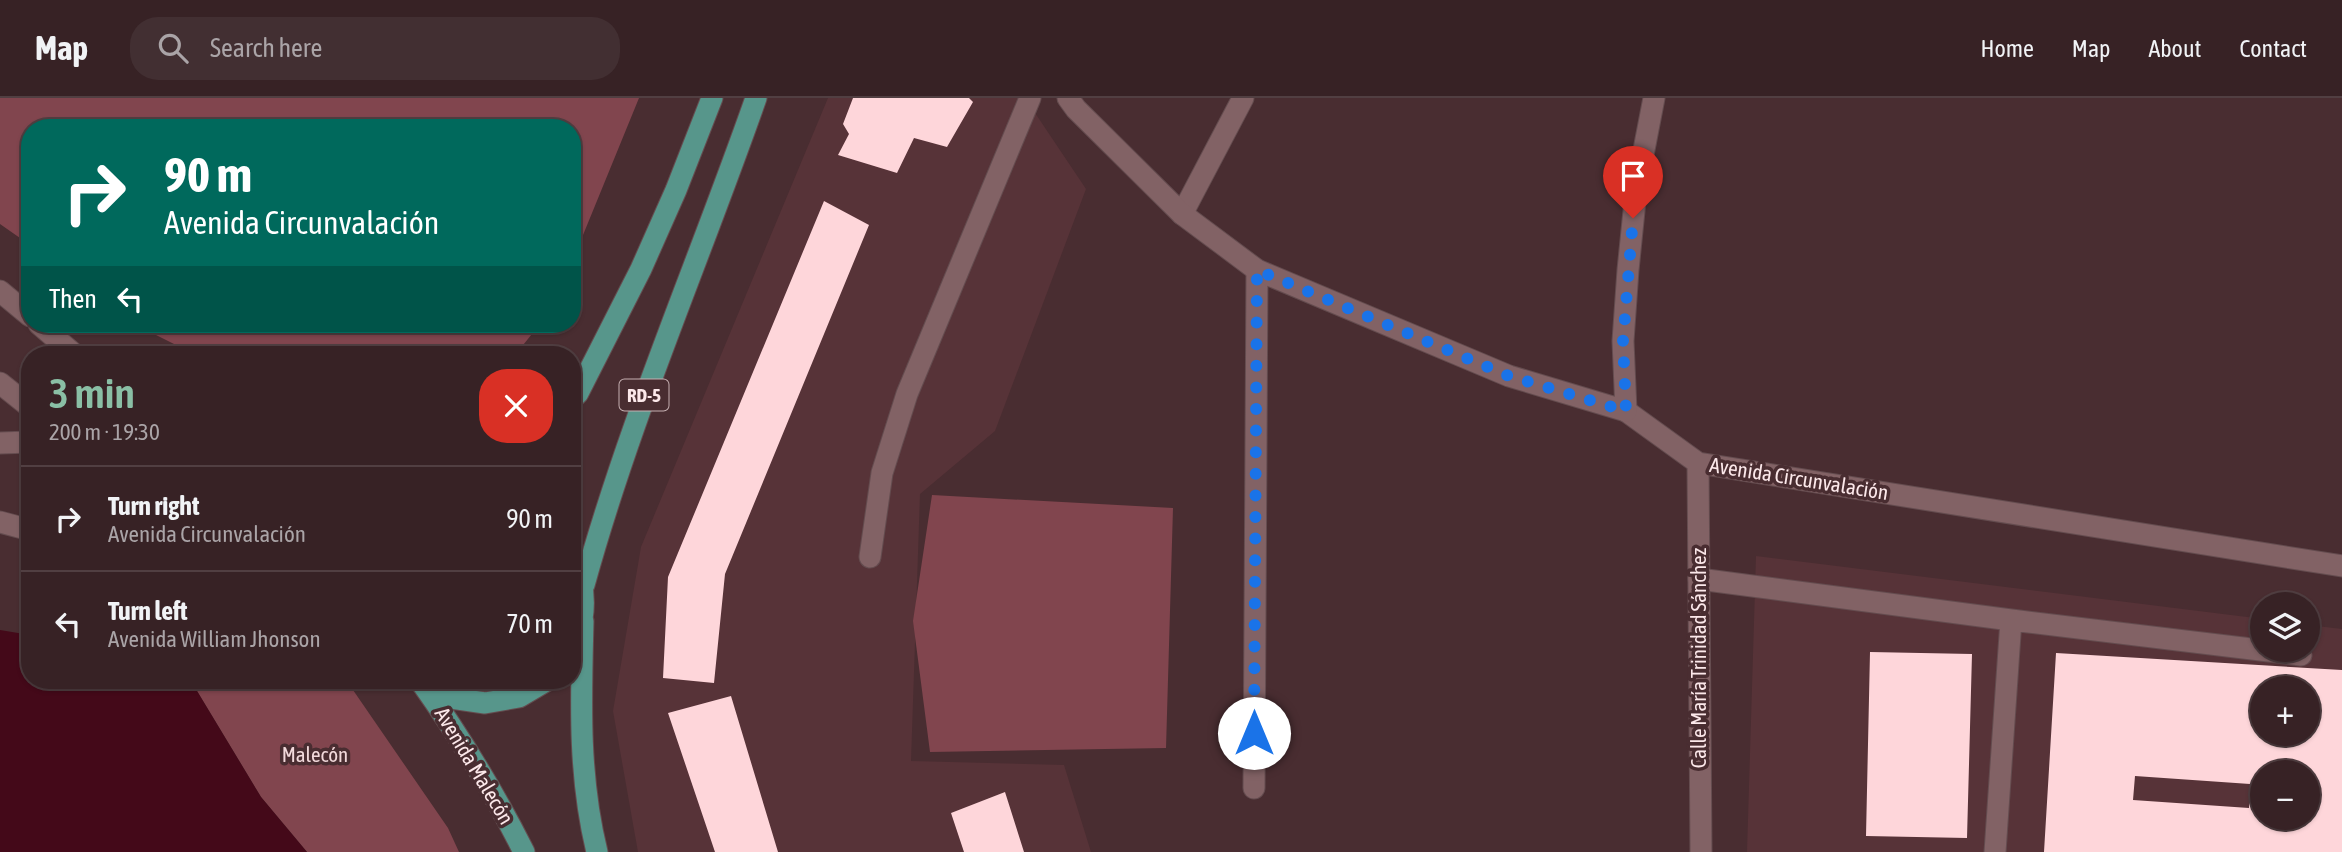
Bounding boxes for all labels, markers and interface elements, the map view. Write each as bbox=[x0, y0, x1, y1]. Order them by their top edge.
search box bbox=[130, 17, 620, 80]
text: Map bbox=[35, 29, 88, 67]
icon: search bbox=[154, 29, 192, 67]
text: Search here bbox=[210, 33, 322, 63]
text: Home bbox=[1980, 35, 2034, 62]
text: Map bbox=[2072, 35, 2110, 62]
text: About bbox=[2148, 35, 2201, 62]
text: Contact bbox=[2239, 35, 2307, 62]
text: 90 m bbox=[164, 146, 252, 202]
pin bbox=[1603, 146, 1663, 218]
icon: right bbox=[49, 147, 140, 238]
icon: arrive bbox=[1614, 157, 1652, 195]
text: Avenida Circunvalación bbox=[164, 204, 439, 241]
icon: left bbox=[111, 280, 149, 318]
text: Then bbox=[49, 284, 97, 314]
text: 3 min bbox=[49, 369, 135, 417]
button: close bbox=[479, 369, 553, 443]
road number: RD-5 bbox=[620, 380, 668, 410]
text: 200 m · 19:30 bbox=[49, 419, 160, 445]
street label: Avenida Circunvalación bbox=[1708, 452, 1890, 504]
text: Turn right bbox=[108, 491, 199, 521]
icon: right bbox=[49, 500, 87, 538]
text: 90 m bbox=[506, 504, 553, 534]
text: Avenida Circunvalación bbox=[108, 521, 306, 547]
street label: Calle María Trinidad Sánchez bbox=[1686, 547, 1710, 768]
map controls bbox=[2250, 592, 2320, 830]
button: layers bbox=[2250, 592, 2320, 662]
text: Turn left bbox=[108, 596, 188, 626]
icon: left bbox=[49, 605, 87, 643]
text: 70 m bbox=[506, 609, 553, 639]
text: Avenida William Jhonson bbox=[108, 626, 321, 652]
button: + bbox=[2250, 676, 2320, 746]
position arrow bbox=[1217, 696, 1291, 770]
street label: Avenida Malecón bbox=[430, 703, 519, 828]
park label: Malecón bbox=[282, 742, 348, 766]
button: − bbox=[2250, 760, 2320, 830]

